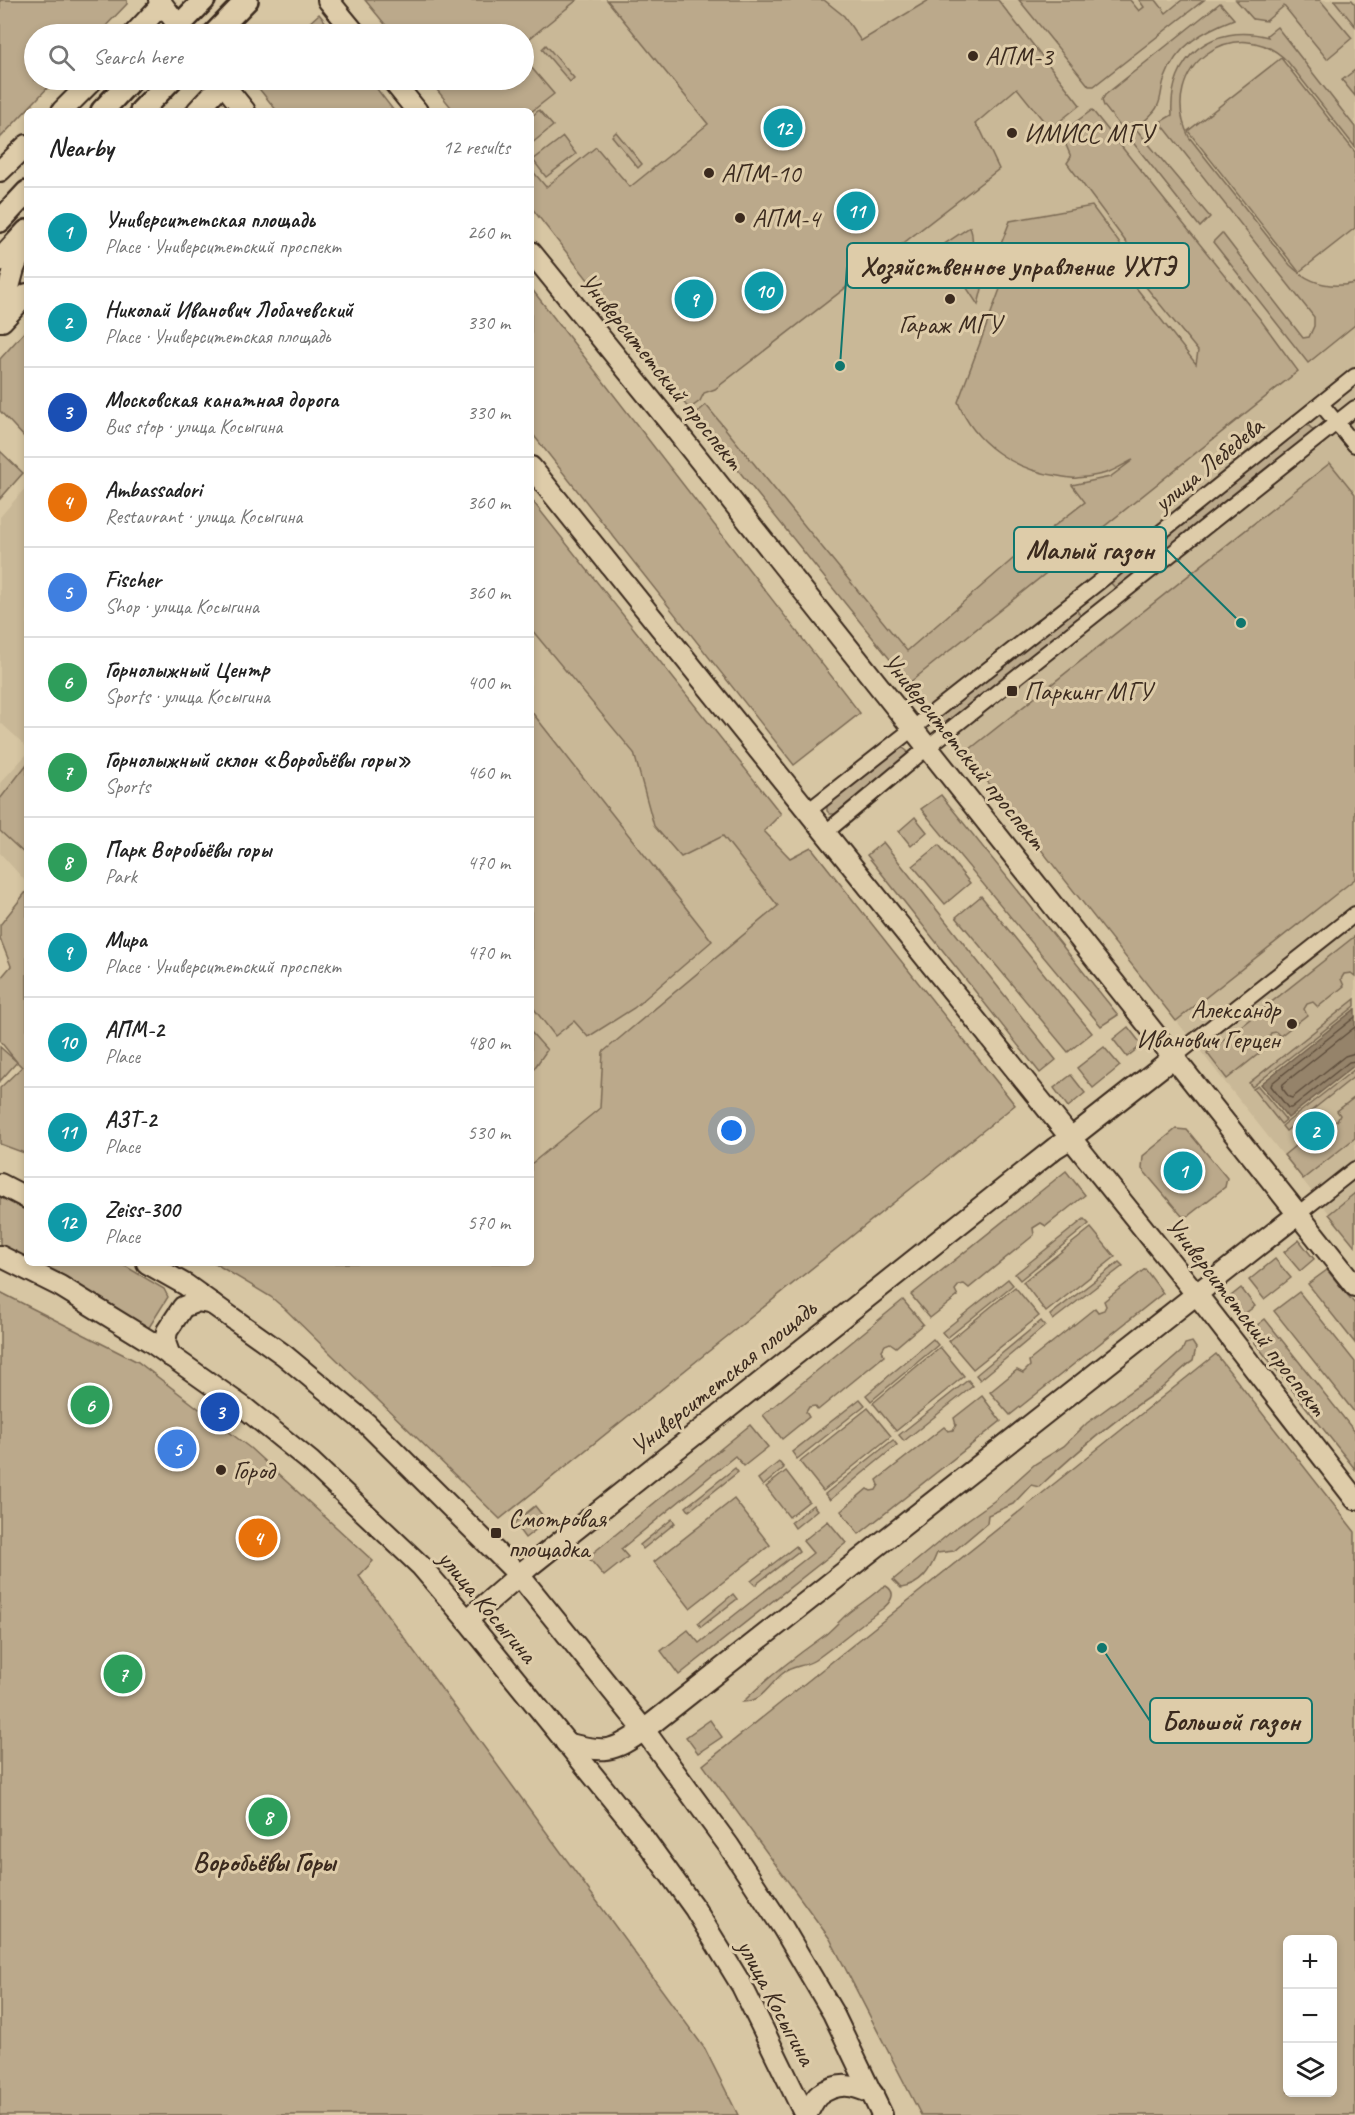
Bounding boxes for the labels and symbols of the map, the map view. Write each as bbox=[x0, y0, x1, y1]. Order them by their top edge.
place label: АПМ-3 bbox=[985, 40, 1055, 73]
marker: АПМ-3 bbox=[966, 49, 980, 63]
pin: 12 bbox=[764, 106, 802, 150]
place label: ИМИСС МГУ bbox=[1024, 117, 1158, 150]
marker: ИМИСС МГУ bbox=[1005, 126, 1019, 140]
place label: АПМ-10 bbox=[721, 157, 803, 190]
marker: АПМ-10 bbox=[702, 166, 716, 180]
pin: 11 bbox=[836, 188, 876, 234]
place label: АПМ-4 bbox=[752, 202, 822, 235]
marker: АПМ-4 bbox=[733, 211, 747, 225]
callout: Хозяйственное управление УХТЭ bbox=[847, 243, 1189, 288]
text: Хозяйственное управление УХТЭ bbox=[861, 249, 1178, 284]
street label: Университетский проспект bbox=[572, 266, 752, 478]
pin: 10 bbox=[744, 268, 783, 314]
pin: 9 bbox=[674, 276, 714, 322]
marker: Гараж МГУ bbox=[943, 292, 957, 306]
place label: Гараж МГУ bbox=[899, 308, 1005, 341]
street label: улица Лебедева bbox=[1145, 409, 1271, 520]
callout: Малый газон bbox=[1014, 527, 1166, 572]
text: Малый газон bbox=[1026, 533, 1156, 567]
street label: Университетский проспект bbox=[875, 646, 1055, 858]
place label: Паркинг МГУ bbox=[1024, 675, 1156, 708]
marker: Паркинг МГУ bbox=[1005, 684, 1019, 698]
place label: Александр Иванович Герцен bbox=[1137, 993, 1282, 1056]
marker: Александр Иванович Герцен bbox=[1285, 1017, 1299, 1031]
pin: 2 bbox=[1296, 1108, 1334, 1154]
your location bbox=[717, 1116, 746, 1145]
pin: 1 bbox=[1164, 1148, 1202, 1194]
street label: Университетский проспект bbox=[1158, 1210, 1336, 1424]
street label: Университетская площадь bbox=[623, 1291, 824, 1463]
pin: 6 bbox=[70, 1382, 110, 1428]
pin: 3 bbox=[200, 1390, 240, 1434]
pin: 5 bbox=[158, 1426, 196, 1472]
place label: Город bbox=[233, 1454, 277, 1487]
marker: Город bbox=[214, 1463, 228, 1477]
place label: Смотровая площадка bbox=[508, 1502, 608, 1565]
pin: 4 bbox=[238, 1516, 278, 1560]
marker: Смотровая площадка bbox=[489, 1526, 503, 1540]
street label: улица Косыгина bbox=[429, 1541, 546, 1671]
pin: 7 bbox=[104, 1652, 142, 1696]
callout: Большой газон bbox=[1150, 1698, 1312, 1743]
text: Большой газон bbox=[1162, 1704, 1302, 1738]
pin: 8 bbox=[248, 1794, 288, 1840]
district label: Воробьёвы Горы bbox=[193, 1845, 337, 1879]
street label: улица Косыгина bbox=[729, 1932, 824, 2072]

